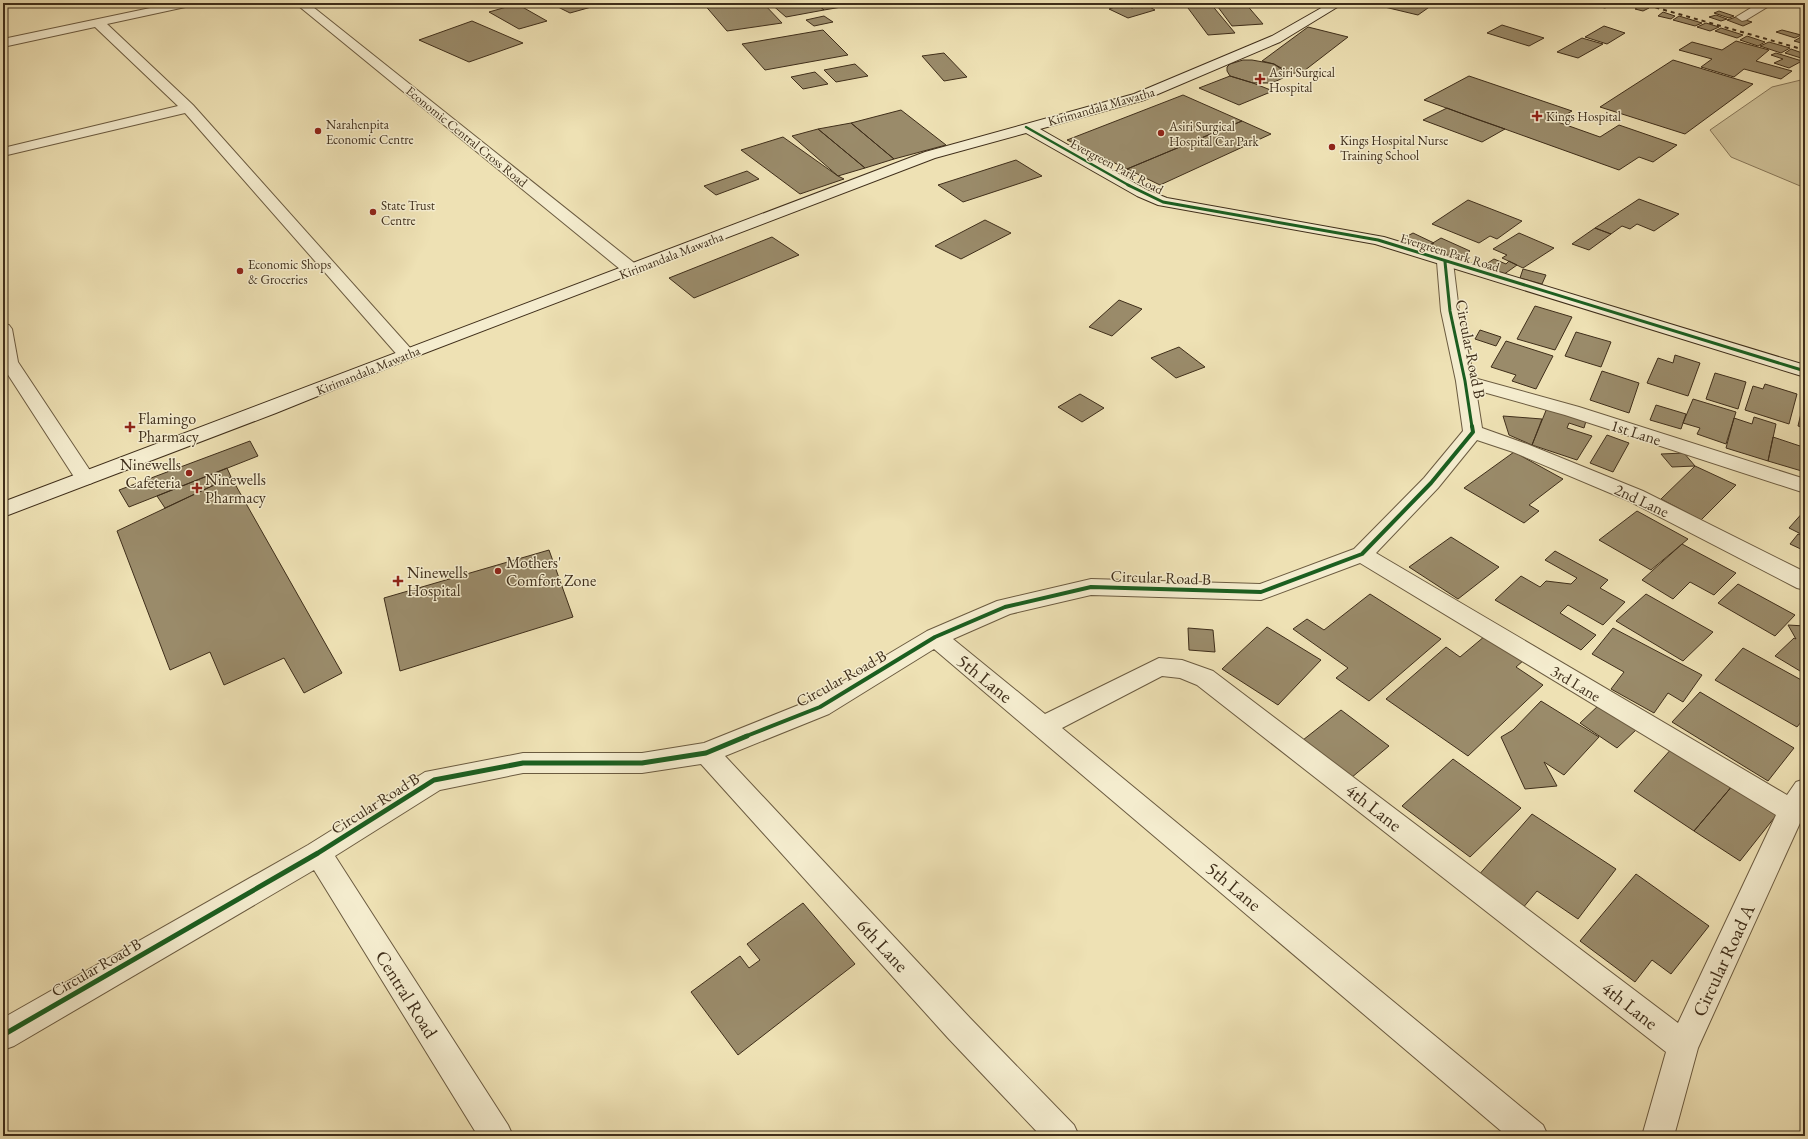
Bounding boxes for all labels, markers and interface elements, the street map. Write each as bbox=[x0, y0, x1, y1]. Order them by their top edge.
place label: Asiri Surgical Hospital bbox=[1268, 64, 1335, 96]
marker: Asiri Surgical Hospital bbox=[1254, 73, 1266, 85]
street label: Economic Central Cross Road bbox=[402, 82, 531, 191]
street label: Kirimandala Mawatha bbox=[1046, 83, 1157, 130]
place label: Kings Hospital bbox=[1546, 108, 1621, 125]
marker: Kings Hospital bbox=[1531, 110, 1543, 122]
place label: Narahenpita Economic Centre bbox=[326, 116, 414, 148]
place label: Asiri Surgical Hospital Car Park bbox=[1168, 118, 1259, 150]
marker: Narahenpita Economic Centre bbox=[313, 126, 323, 136]
marker: Asiri Surgical Hospital Car Park bbox=[1156, 128, 1166, 138]
place label: Kings Hospital Nurse Training School bbox=[1340, 132, 1448, 164]
street label: Evergreen Park Road bbox=[1067, 135, 1167, 198]
marker: Kings Hospital Nurse Training School bbox=[1327, 142, 1337, 152]
place label: State Trust Centre bbox=[381, 197, 435, 229]
marker: State Trust Centre bbox=[368, 207, 378, 217]
street label: Kirimandala Mawatha bbox=[616, 227, 727, 283]
street label: Evergreen Park Road bbox=[1398, 229, 1502, 276]
place label: Economic Shops & Groceries bbox=[248, 256, 331, 288]
marker: Economic Shops & Groceries bbox=[235, 266, 245, 276]
street label: Circular Road B bbox=[1451, 298, 1490, 400]
street label: Kirimandala Mawatha bbox=[314, 342, 423, 399]
place label: Flamingo Pharmacy bbox=[138, 408, 200, 447]
street label: 1st Lane bbox=[1608, 415, 1664, 450]
marker: Flamingo Pharmacy bbox=[125, 422, 135, 432]
place label: Ninewells Cafeteria bbox=[120, 454, 182, 493]
marker: Ninewells Cafeteria bbox=[184, 468, 194, 478]
place label: Ninewells Pharmacy bbox=[205, 469, 267, 508]
street label: 2nd Lane bbox=[1611, 479, 1672, 522]
marker: Ninewells Pharmacy bbox=[192, 483, 202, 493]
place label: Mothers' Comfort Zone bbox=[506, 552, 596, 591]
place label: Ninewells Hospital bbox=[407, 562, 468, 601]
street label: Circular Road B bbox=[1110, 565, 1212, 590]
marker: Mothers' Comfort Zone bbox=[493, 566, 503, 576]
marker: Ninewells Hospital bbox=[392, 575, 404, 587]
street label: Circular Road B bbox=[792, 645, 890, 712]
street label: 5th Lane bbox=[952, 648, 1018, 708]
street label: 3rd Lane bbox=[1547, 660, 1605, 707]
street label: Circular Road B bbox=[327, 768, 423, 839]
street label: 4th Lane bbox=[1340, 778, 1407, 837]
street label: 5th Lane bbox=[1201, 856, 1267, 917]
street label: Circular Road A bbox=[1687, 899, 1761, 1020]
street label: 6th Lane bbox=[851, 913, 914, 978]
street label: Circular Road B bbox=[48, 933, 145, 1002]
street label: Central Road bbox=[370, 946, 444, 1043]
street label: 4th Lane bbox=[1596, 976, 1663, 1035]

